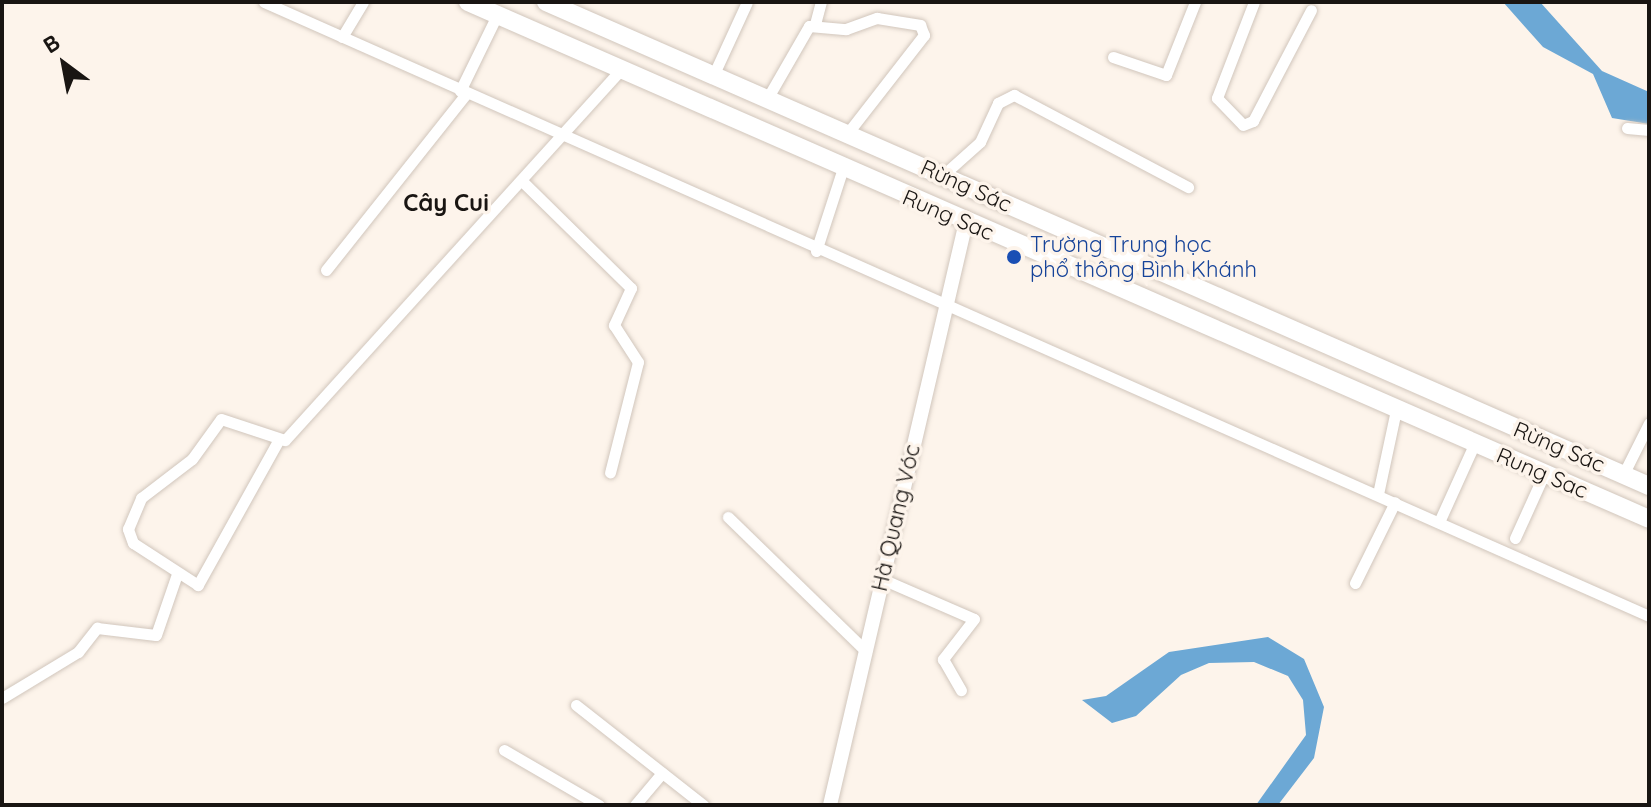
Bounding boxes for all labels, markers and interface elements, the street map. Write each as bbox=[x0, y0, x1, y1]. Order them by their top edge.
north arrow bbox=[24, 24, 104, 104]
text: B bbox=[38, 28, 65, 59]
street label: Rừng Sác bbox=[917, 154, 1015, 218]
street label: Rung Sac bbox=[898, 184, 998, 246]
district label: Cây Cui bbox=[403, 189, 489, 217]
place label: Trường Trung học phổ thông Bình Khánh bbox=[1030, 231, 1257, 282]
marker: Trường Trung học phổ thông Bình Khánh bbox=[1005, 248, 1023, 266]
street label: Rừng Sác bbox=[1509, 416, 1609, 478]
street label: Hà Quang Vóc bbox=[866, 442, 926, 594]
street label: Rung Sac bbox=[1492, 442, 1592, 504]

